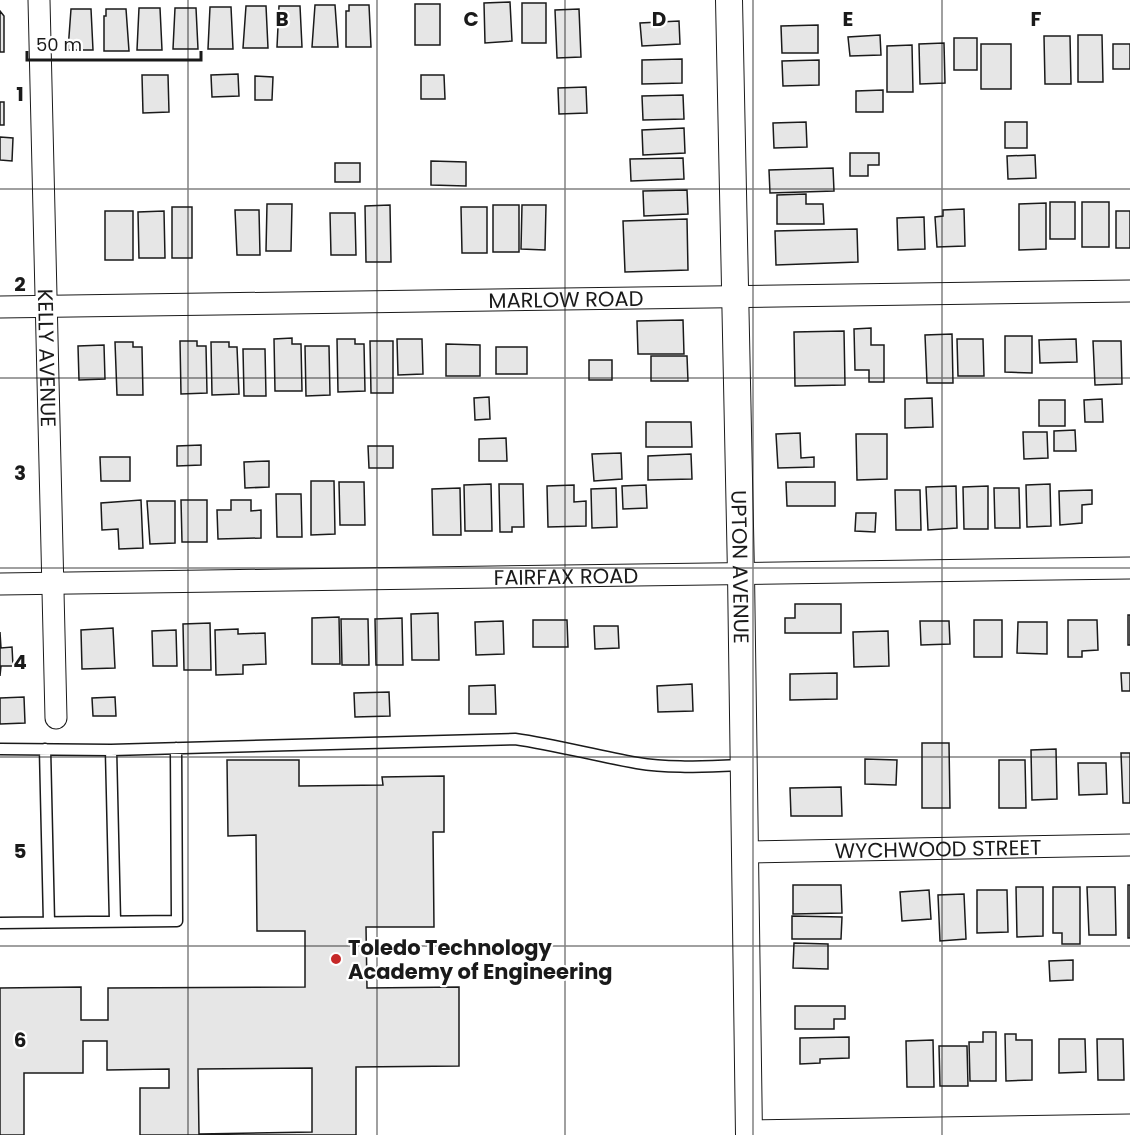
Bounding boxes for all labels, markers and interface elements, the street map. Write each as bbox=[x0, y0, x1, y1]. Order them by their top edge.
text: B bbox=[275, 5, 289, 33]
text: C bbox=[463, 5, 479, 33]
text: D bbox=[652, 5, 666, 33]
text: E bbox=[843, 5, 853, 33]
text: F bbox=[1031, 5, 1042, 33]
scale bar bbox=[27, 24, 201, 62]
text: 50 m bbox=[36, 32, 82, 57]
text: 1 bbox=[16, 80, 24, 108]
text: 2 bbox=[14, 270, 26, 298]
street label: MARLOW ROAD bbox=[488, 283, 644, 315]
street label: KELLY AVENUE bbox=[31, 288, 64, 427]
text: 3 bbox=[14, 459, 26, 487]
street label: UPTON AVENUE bbox=[725, 490, 756, 644]
street label: FAIRFAX ROAD bbox=[494, 560, 638, 592]
text: 4 bbox=[13, 648, 27, 676]
street label: WYCHWOOD STREET bbox=[834, 832, 1042, 865]
text: 5 bbox=[14, 837, 27, 865]
place label: Toledo Technology Academy of Engineering bbox=[348, 933, 613, 986]
marker: Toledo Technology Academy of Engineering bbox=[329, 952, 343, 966]
text: 6 bbox=[14, 1026, 26, 1054]

